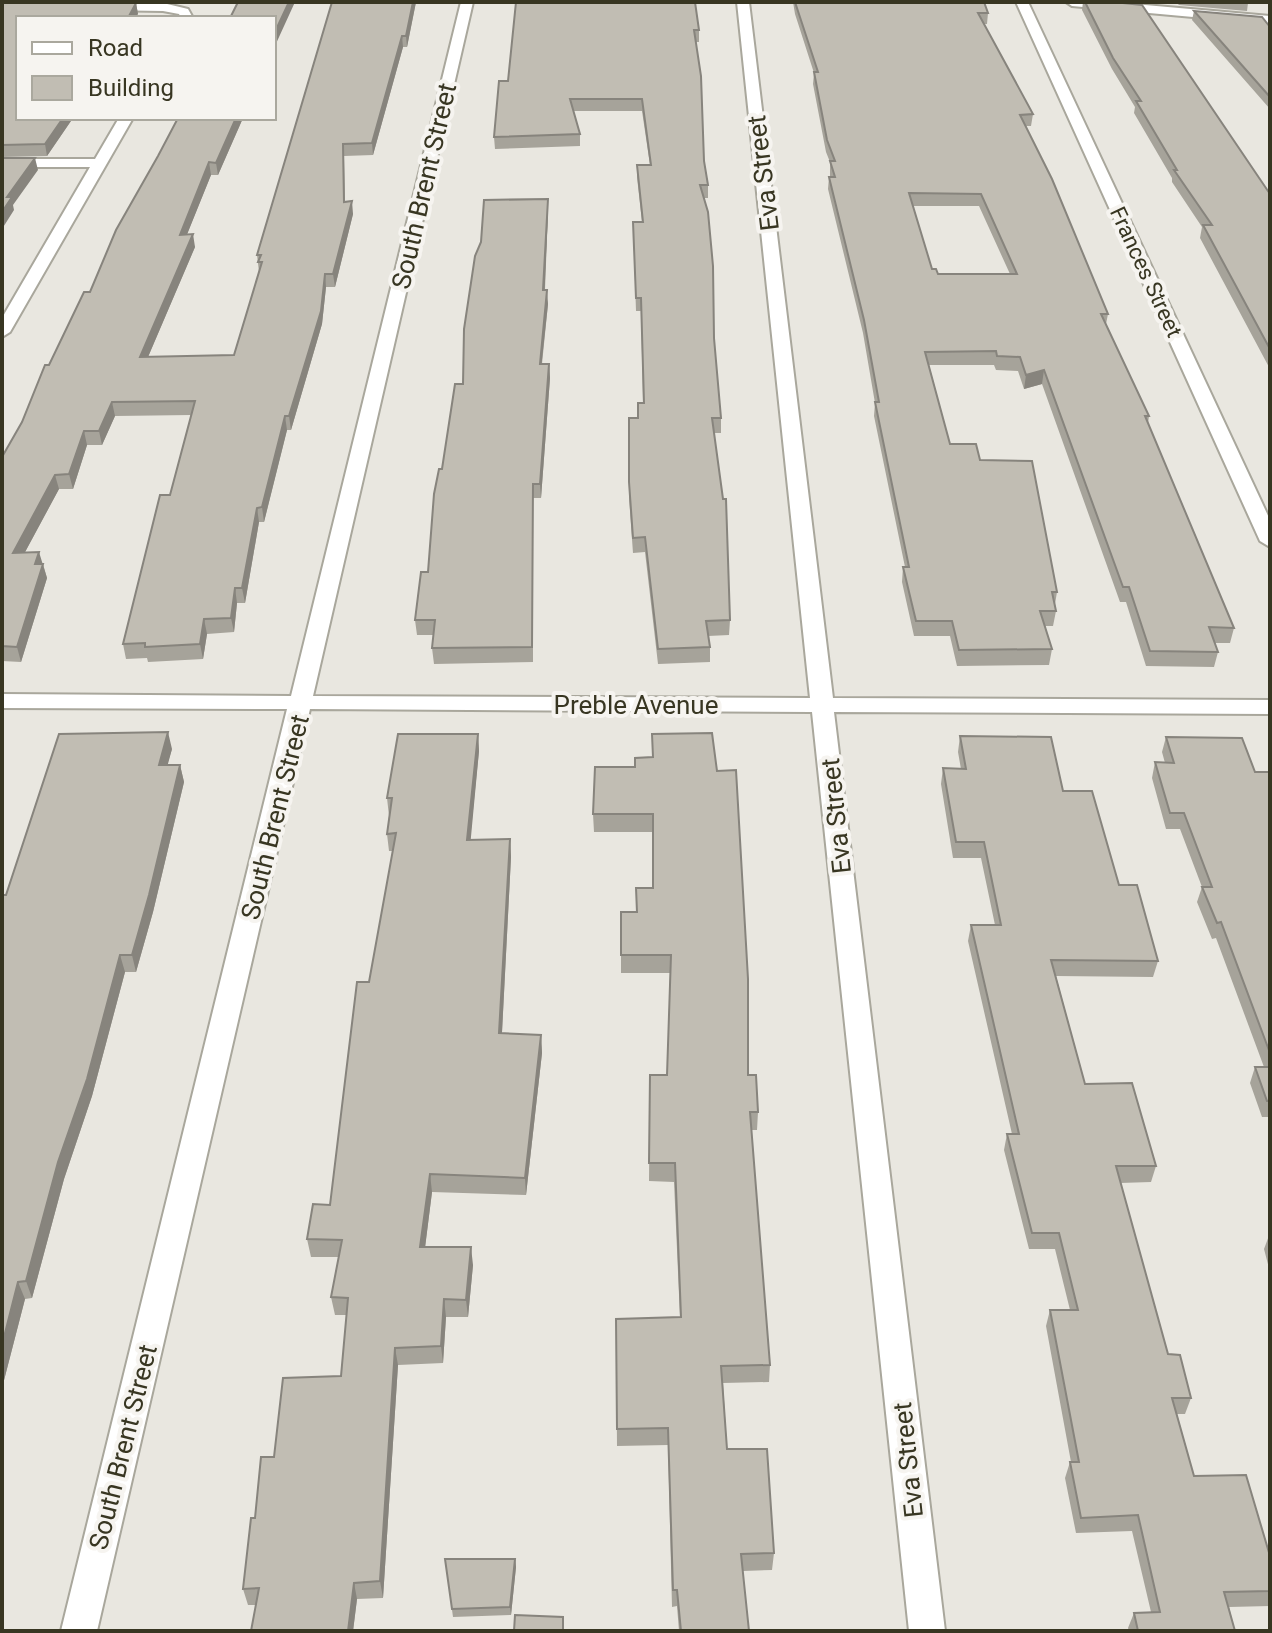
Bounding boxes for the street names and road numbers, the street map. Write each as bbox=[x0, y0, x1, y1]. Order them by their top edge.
street label: South Brent Street bbox=[386, 80, 462, 292]
street label: Eva Street bbox=[741, 114, 785, 232]
street label: Frances Street bbox=[1105, 203, 1187, 341]
street label: Preble Avenue bbox=[554, 690, 718, 720]
street label: South Brent Street bbox=[235, 711, 315, 923]
street label: Eva Street bbox=[815, 757, 857, 875]
street label: South Brent Street bbox=[83, 1341, 163, 1553]
street label: Eva Street bbox=[887, 1401, 929, 1519]

